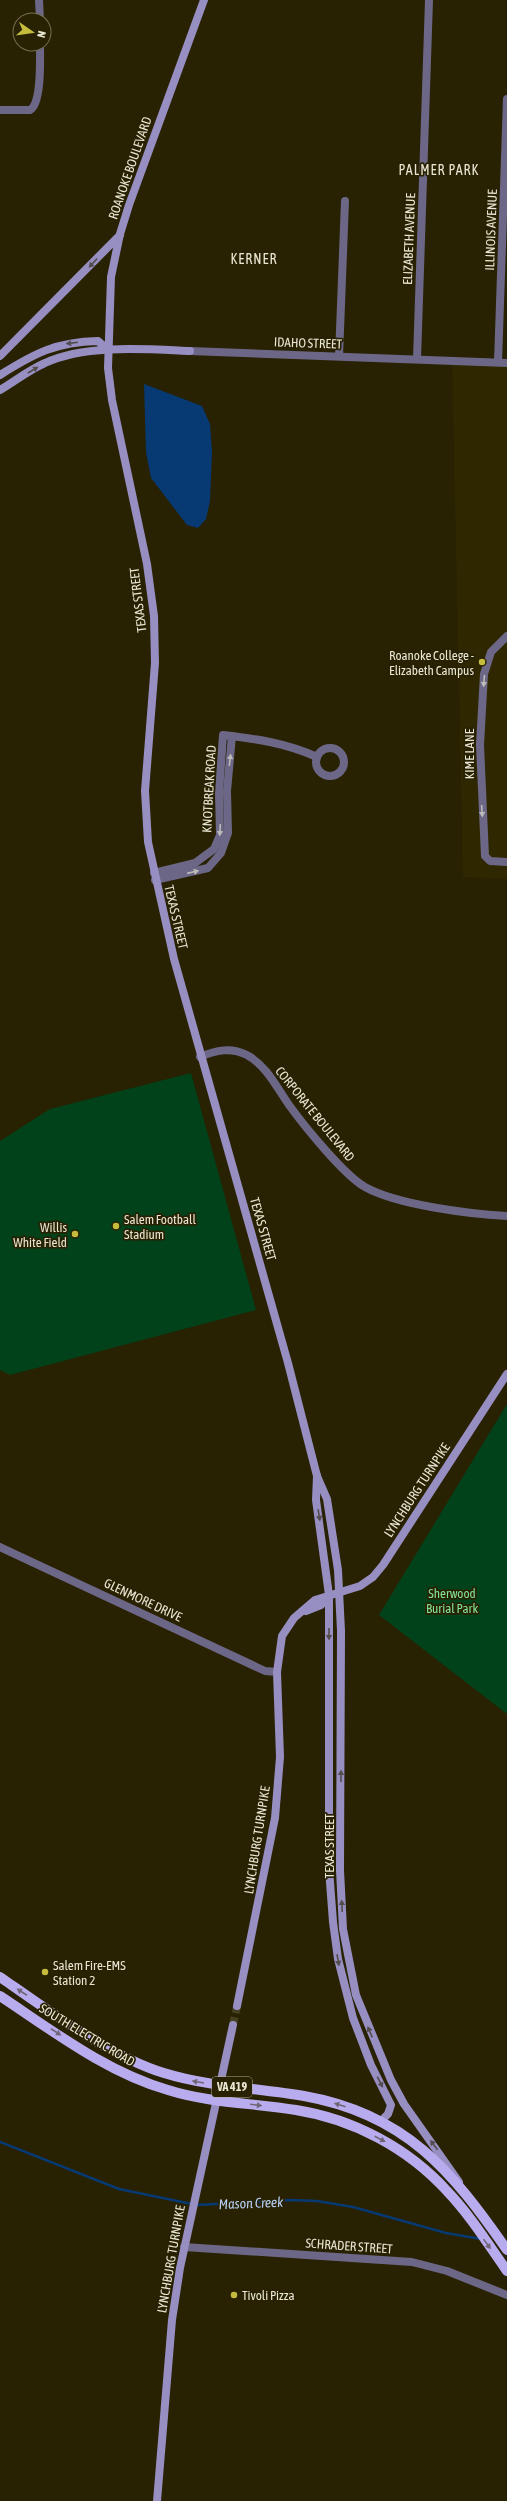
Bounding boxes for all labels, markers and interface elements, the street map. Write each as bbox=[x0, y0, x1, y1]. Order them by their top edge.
north arrow bbox=[12, 12, 52, 52]
text: N bbox=[35, 30, 48, 39]
street label: ROANOKE BOULEVARD bbox=[105, 115, 155, 221]
district label: PALMER PARK bbox=[399, 162, 479, 178]
street label: ILLINOIS AVENUE bbox=[482, 189, 500, 271]
street label: ELIZABETH AVENUE bbox=[400, 192, 418, 285]
district label: KERNER bbox=[230, 251, 278, 267]
one-way arrow bbox=[89, 258, 98, 268]
street label: IDAHO STREET bbox=[274, 334, 343, 352]
one-way arrow bbox=[66, 339, 78, 346]
one-way arrow bbox=[27, 366, 39, 373]
street label: TEXAS STREET bbox=[127, 566, 149, 633]
place label: Roanoke College - Elizabeth Campus bbox=[389, 648, 474, 678]
marker: Roanoke College - Elizabeth Campus bbox=[477, 657, 487, 667]
one-way arrow bbox=[480, 675, 487, 687]
street label: KIME LANE bbox=[462, 728, 477, 779]
street label: KNOTBREAK ROAD bbox=[199, 745, 219, 833]
one-way arrow bbox=[227, 754, 233, 766]
one-way arrow bbox=[479, 805, 486, 817]
one-way arrow bbox=[216, 823, 223, 836]
one-way arrow bbox=[187, 869, 200, 875]
street label: TEXAS STREET bbox=[161, 884, 191, 951]
street label: CORPORATE BOULEVARD bbox=[272, 1064, 358, 1164]
street label: TEXAS STREET bbox=[247, 1196, 279, 1263]
place label: Salem Football Stadium bbox=[124, 1212, 196, 1242]
place label: Willis White Field bbox=[13, 1220, 67, 1250]
marker: Salem Football Stadium bbox=[111, 1221, 121, 1231]
marker: Willis White Field bbox=[70, 1229, 80, 1239]
street label: LYNCHBURG TURNPIKE bbox=[381, 1440, 453, 1540]
one-way arrow bbox=[316, 1509, 322, 1521]
street label: GLENMORE DRIVE bbox=[102, 1575, 185, 1625]
park label: Sherwood Burial Park bbox=[426, 1586, 478, 1616]
one-way arrow bbox=[326, 1628, 332, 1641]
one-way arrow bbox=[338, 1769, 344, 1782]
street label: LYNCHBURG TURNPIKE bbox=[241, 1785, 273, 1895]
street label: TEXAS STREET bbox=[322, 1813, 337, 1879]
one-way arrow bbox=[339, 1899, 345, 1912]
one-way arrow bbox=[336, 1954, 342, 1966]
place label: Salem Fire-EMS Station 2 bbox=[53, 1958, 126, 1988]
marker: Salem Fire-EMS Station 2 bbox=[40, 1967, 50, 1977]
one-way arrow bbox=[16, 1988, 28, 1995]
street label: SOUTH ELECTRIC ROAD bbox=[37, 2001, 137, 2069]
one-way arrow bbox=[367, 2026, 373, 2038]
one-way arrow bbox=[50, 2029, 62, 2036]
road number: VA 419 bbox=[212, 2077, 252, 2097]
one-way arrow bbox=[377, 2077, 383, 2088]
one-way arrow bbox=[192, 2079, 204, 2085]
one-way arrow bbox=[250, 2102, 262, 2108]
one-way arrow bbox=[334, 2102, 346, 2108]
one-way arrow bbox=[374, 2135, 386, 2142]
one-way arrow bbox=[430, 2140, 438, 2151]
water label: Mason Creek bbox=[218, 2194, 284, 2212]
street label: LYNCHBURG TURNPIKE bbox=[154, 2204, 188, 2314]
street label: SCHRADER STREET bbox=[305, 2235, 393, 2257]
one-way arrow bbox=[483, 2239, 492, 2250]
place label: Tivoli Pizza bbox=[242, 2288, 295, 2303]
marker: Tivoli Pizza bbox=[229, 2290, 239, 2300]

